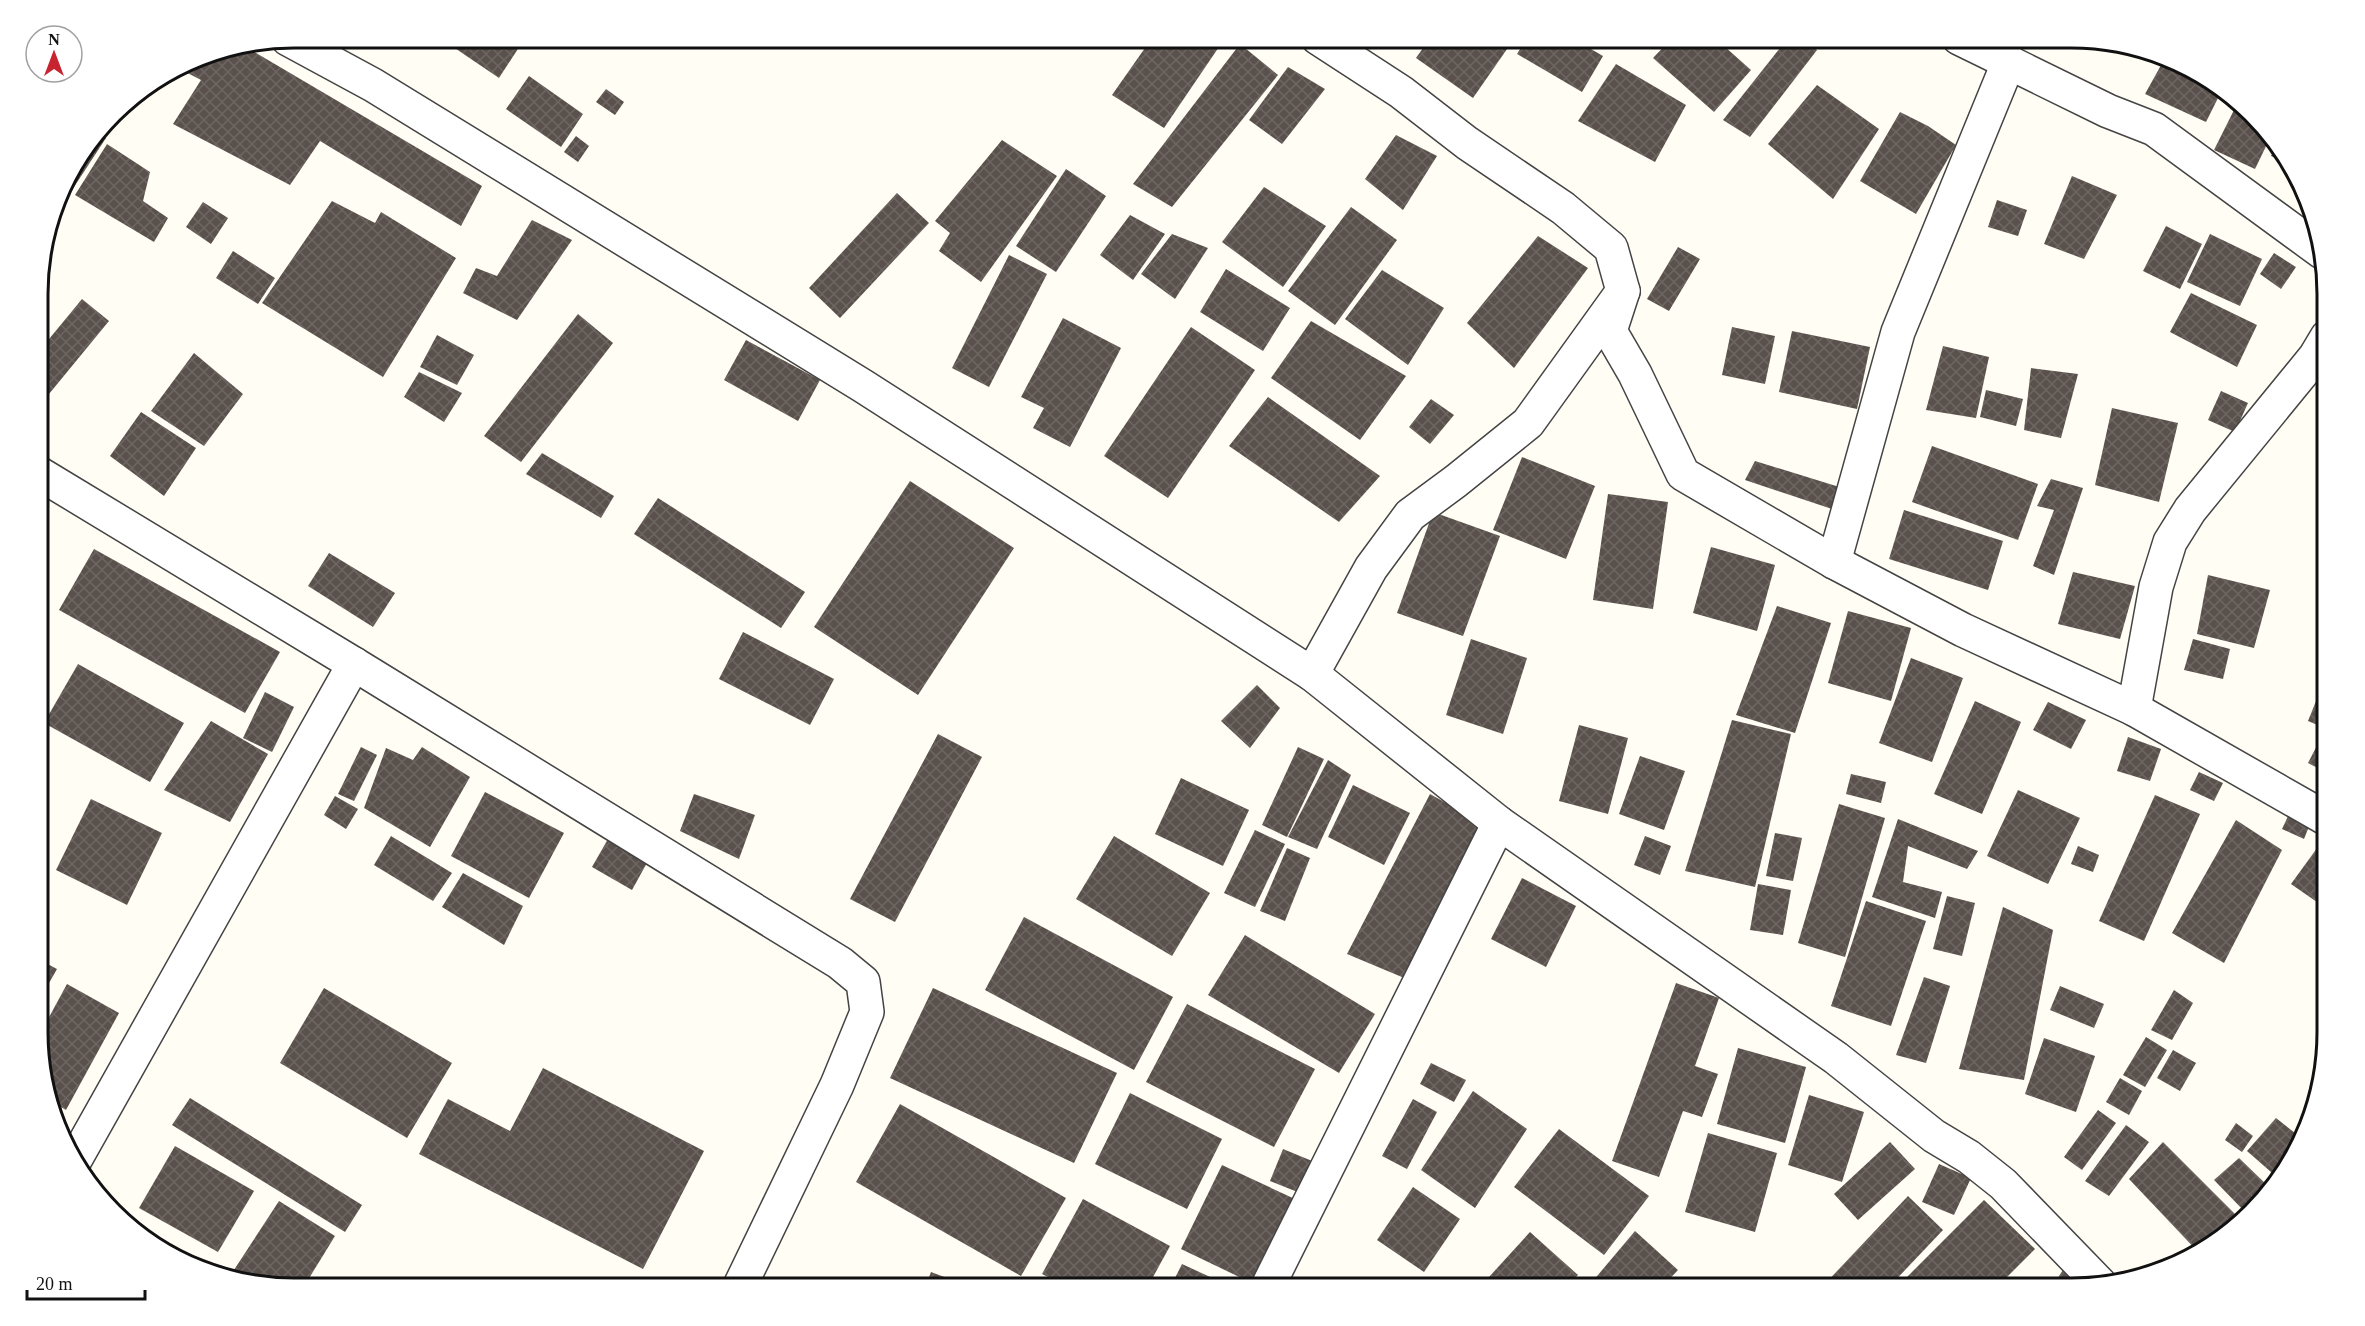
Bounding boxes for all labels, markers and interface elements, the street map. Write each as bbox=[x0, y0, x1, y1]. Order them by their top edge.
north arrow bbox=[24, 24, 84, 84]
text: N bbox=[48, 31, 60, 48]
scale bar bbox=[27, 1263, 146, 1301]
text: 20 m bbox=[36, 1274, 73, 1294]

